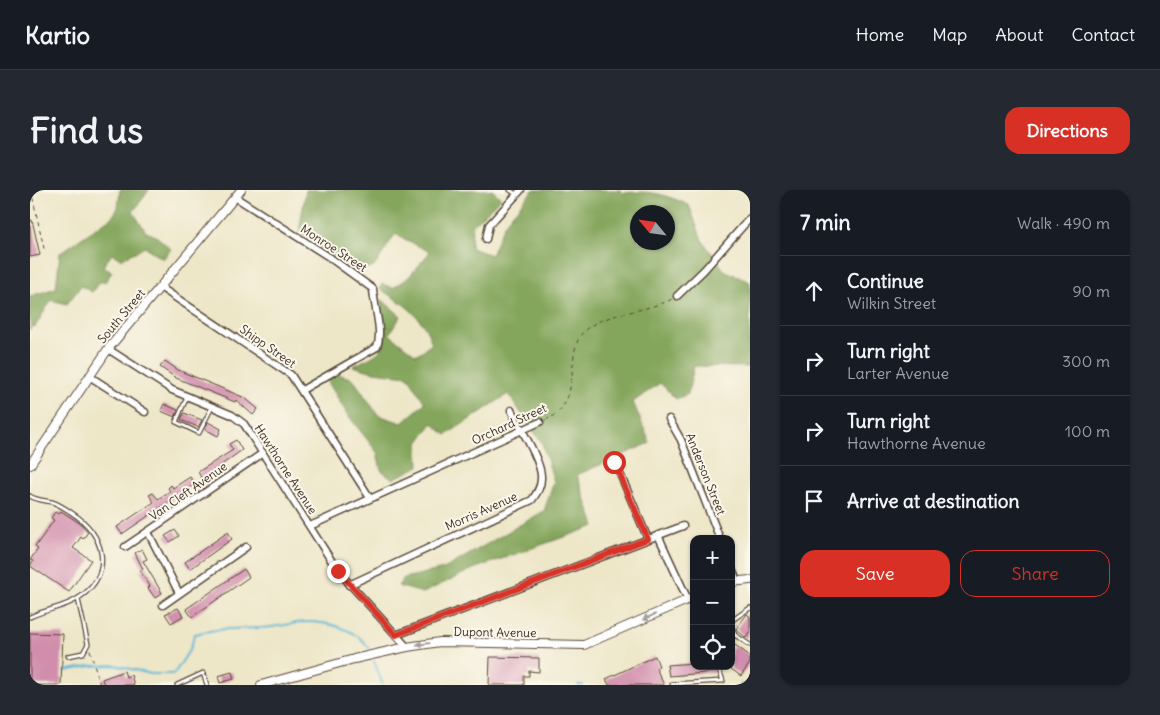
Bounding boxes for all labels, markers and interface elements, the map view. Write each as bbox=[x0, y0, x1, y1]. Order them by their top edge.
text: Kartio bbox=[25, 20, 90, 50]
text: Home bbox=[856, 23, 904, 46]
text: Map bbox=[932, 23, 967, 46]
text: About bbox=[995, 23, 1043, 46]
text: Contact bbox=[1071, 23, 1135, 46]
button: Directions bbox=[1005, 107, 1130, 154]
text: Find us bbox=[30, 108, 143, 152]
north arrow bbox=[630, 205, 675, 250]
text: 7 min bbox=[800, 209, 851, 236]
text: Walk · 490 m bbox=[1017, 213, 1110, 233]
street label: Monroe Street bbox=[298, 221, 370, 275]
text: Continue bbox=[847, 269, 924, 293]
icon: ahead bbox=[800, 277, 828, 305]
text: 90 m bbox=[1072, 281, 1110, 301]
street label: South Street bbox=[94, 286, 148, 346]
text: Wilkin Street bbox=[847, 293, 936, 313]
street label: Shipp Street bbox=[237, 321, 299, 371]
text: Turn right bbox=[847, 339, 930, 363]
icon: right bbox=[800, 347, 828, 375]
text: 300 m bbox=[1062, 351, 1110, 371]
text: Larter Avenue bbox=[847, 363, 949, 383]
street label: Orchard Street bbox=[469, 400, 549, 448]
text: Turn right bbox=[847, 409, 930, 433]
icon: right bbox=[800, 417, 828, 445]
street label: Hawthorne Avenue bbox=[251, 421, 321, 517]
text: 100 m bbox=[1065, 421, 1110, 441]
street label: Anderson Street bbox=[683, 431, 729, 517]
text: Hawthorne Avenue bbox=[847, 433, 986, 453]
route start bbox=[603, 451, 626, 474]
street label: Van Cleft Avenue bbox=[146, 459, 230, 523]
icon: arrive bbox=[800, 487, 828, 515]
street label: Morris Avenue bbox=[443, 488, 519, 534]
text: Arrive at destination bbox=[847, 489, 1020, 513]
map controls bbox=[690, 535, 735, 670]
button: + bbox=[690, 535, 735, 580]
button: Save bbox=[800, 550, 950, 597]
button: Share bbox=[960, 550, 1110, 597]
route end bbox=[327, 560, 350, 583]
button: − bbox=[690, 580, 735, 625]
one-way arrow bbox=[642, 613, 656, 621]
street label: Dupont Avenue bbox=[453, 624, 537, 640]
button: locate bbox=[690, 625, 735, 670]
one-way arrow bbox=[415, 641, 431, 649]

